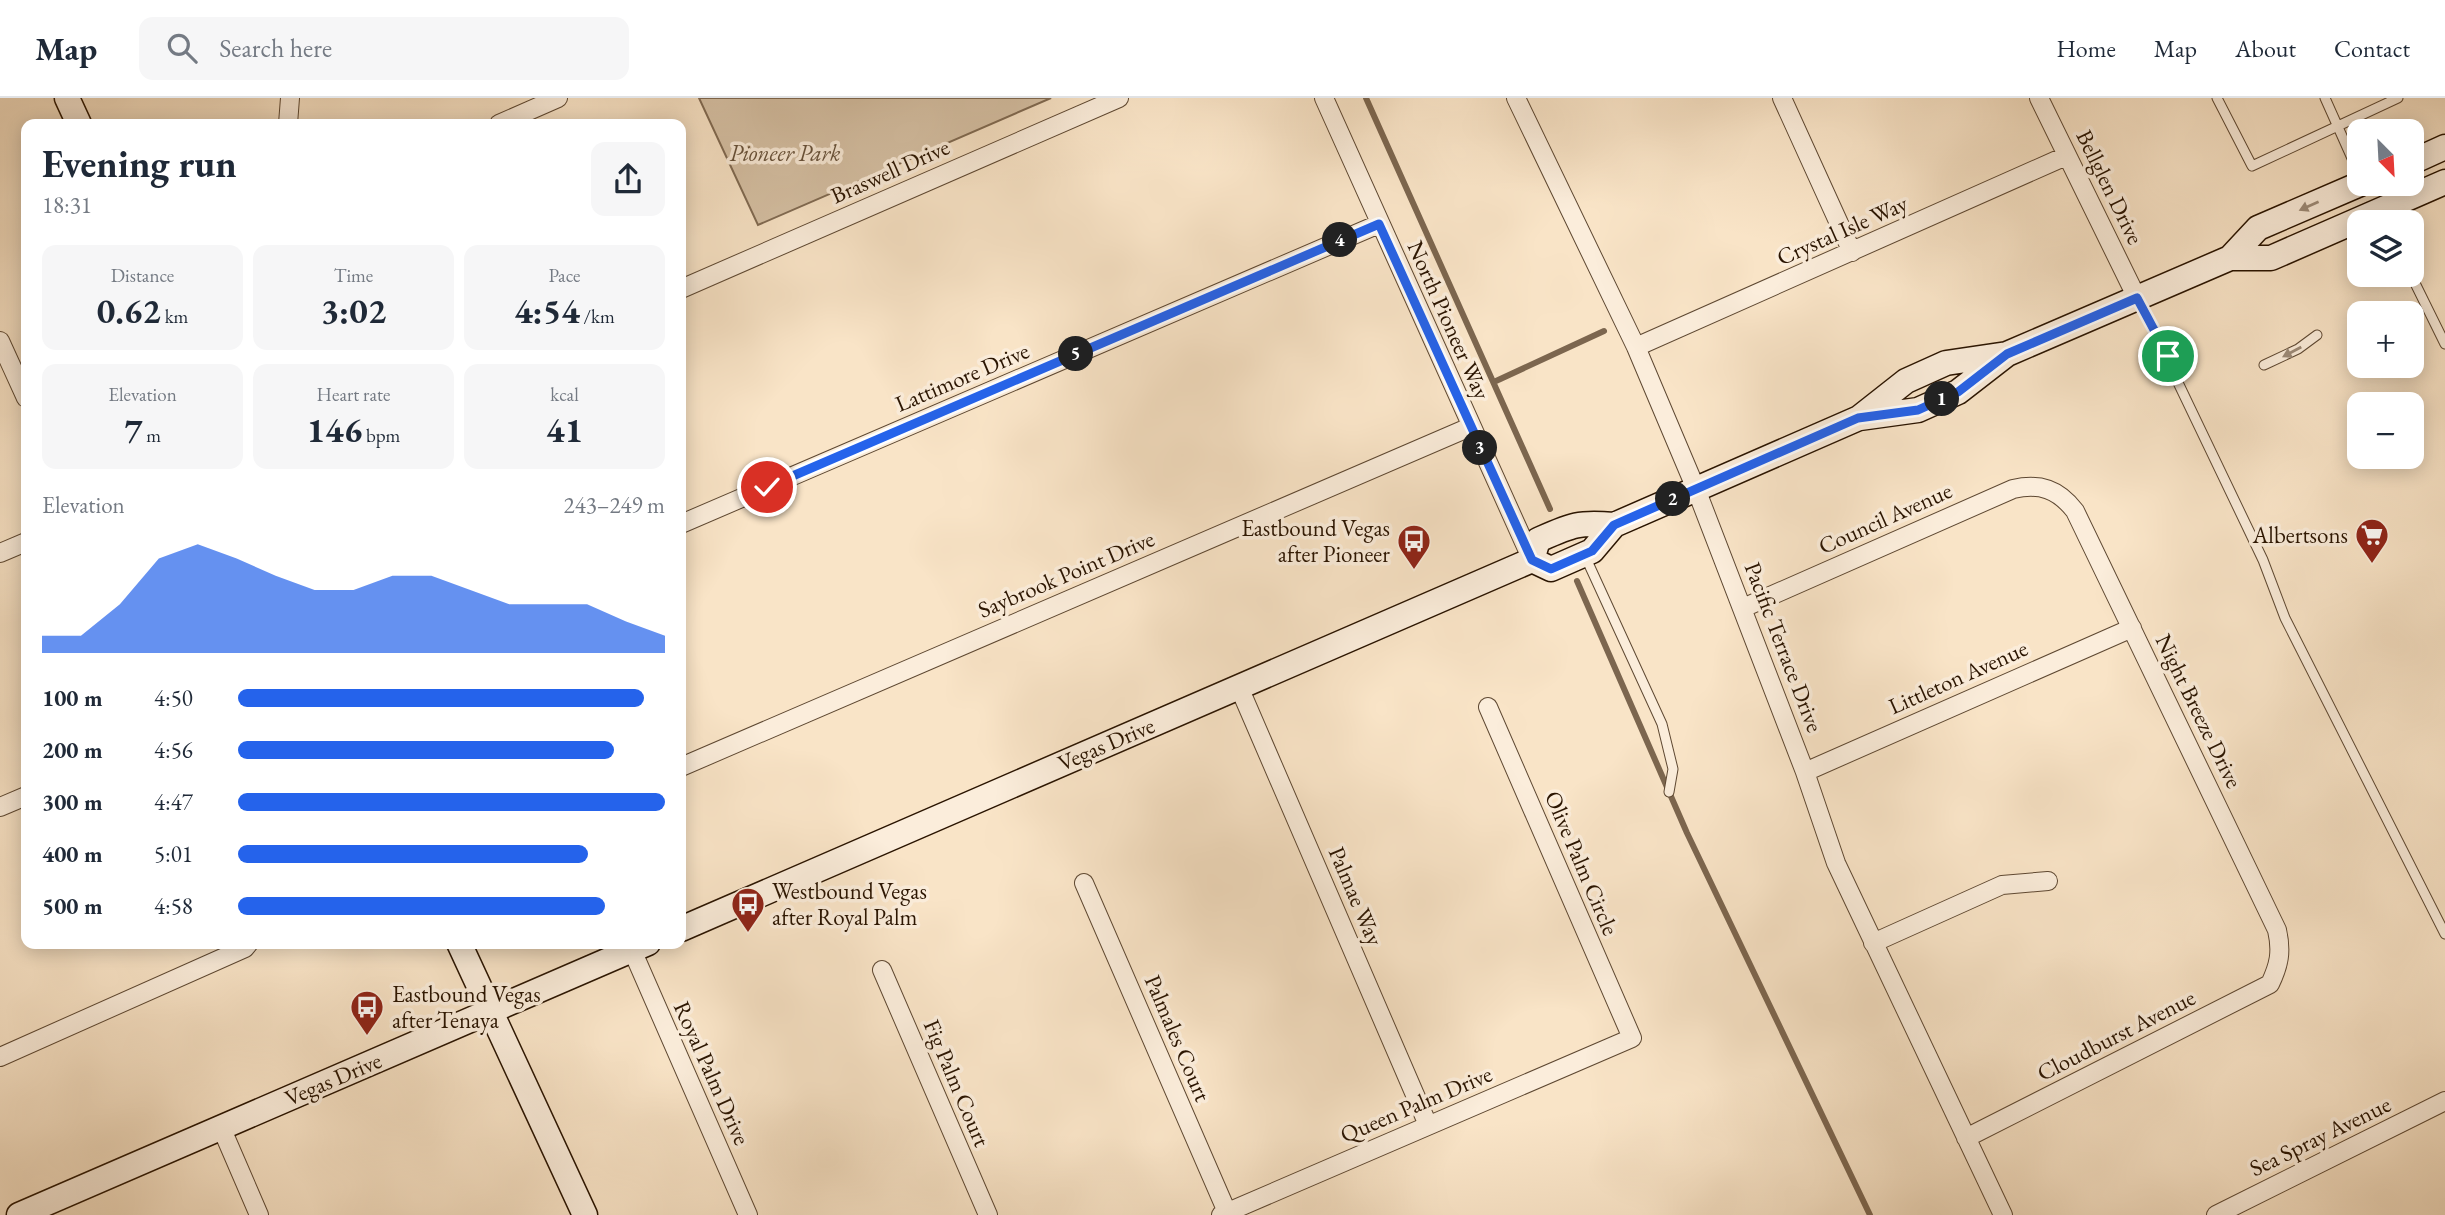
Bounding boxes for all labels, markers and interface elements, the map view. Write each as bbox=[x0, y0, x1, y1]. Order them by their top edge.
search box bbox=[139, 17, 629, 80]
text: Map bbox=[35, 27, 97, 70]
icon: search bbox=[163, 29, 201, 67]
text: Search here bbox=[219, 31, 332, 65]
text: Home bbox=[2056, 33, 2116, 64]
text: Map bbox=[2154, 33, 2197, 64]
text: About bbox=[2235, 33, 2296, 64]
text: Contact bbox=[2334, 33, 2410, 64]
north arrow bbox=[2347, 119, 2424, 196]
map controls bbox=[2347, 119, 2424, 469]
street label: Bellglen Drive bbox=[2069, 125, 2151, 249]
street label: Braswell Drive bbox=[826, 132, 954, 210]
park label: Pioneer Park bbox=[729, 138, 841, 168]
text: Evening run bbox=[42, 139, 237, 188]
button: share bbox=[591, 142, 665, 216]
street label: Crystal Isle Way bbox=[1772, 187, 1913, 272]
text: 18:31 bbox=[42, 190, 92, 220]
one-way arrow bbox=[2299, 200, 2319, 212]
button: layers bbox=[2347, 210, 2424, 287]
pin: 4 bbox=[1322, 222, 1358, 258]
text: 4 bbox=[1334, 227, 1345, 252]
street label: North Pioneer Way bbox=[1401, 236, 1498, 405]
text: Distance bbox=[111, 263, 174, 288]
text: Time bbox=[334, 263, 373, 288]
text: Pace bbox=[549, 263, 580, 288]
text: 0.62 bbox=[97, 288, 161, 333]
text: 3:02 bbox=[321, 288, 386, 333]
text: 4:54 bbox=[514, 288, 580, 333]
button: + bbox=[2347, 301, 2424, 378]
text: km bbox=[161, 304, 188, 329]
text: /km bbox=[580, 304, 615, 329]
pin bbox=[2138, 326, 2198, 386]
street label: Lattimore Drive bbox=[891, 335, 1033, 419]
pin: 5 bbox=[1058, 336, 1094, 372]
icon: arrive bbox=[2149, 337, 2187, 375]
text: 5 bbox=[1070, 341, 1081, 366]
one-way arrow bbox=[2282, 346, 2302, 357]
text: Elevation bbox=[108, 382, 177, 407]
text: Heart rate bbox=[317, 382, 390, 407]
text: kcal bbox=[550, 382, 579, 407]
pin: 1 bbox=[1924, 382, 1960, 416]
text: 1 bbox=[1936, 386, 1947, 411]
button: − bbox=[2347, 392, 2424, 469]
text: 7 bbox=[124, 407, 142, 452]
text: 146 bbox=[307, 407, 362, 452]
text: 41 bbox=[546, 407, 583, 452]
text: m bbox=[142, 423, 161, 448]
text: bpm bbox=[362, 423, 400, 448]
pin: 3 bbox=[1462, 430, 1498, 466]
text: 3 bbox=[1474, 435, 1485, 460]
pin bbox=[737, 457, 797, 517]
icon: check bbox=[748, 468, 786, 506]
street label: Council Avenue bbox=[1814, 475, 1956, 561]
pin: 2 bbox=[1656, 482, 1690, 516]
text: 2 bbox=[1667, 486, 1678, 511]
text: Elevation bbox=[42, 490, 125, 520]
text: 243–249 m bbox=[564, 490, 665, 520]
place label: Eastbound Vegas after Pioneer bbox=[1241, 513, 1390, 569]
supermarket icon: Albertsons bbox=[2353, 516, 2391, 565]
place label: Albertsons bbox=[2251, 520, 2348, 550]
bus stop icon: Eastbound Vegas after Pioneer bbox=[1395, 522, 1433, 571]
street label: Saybrook Point Drive bbox=[973, 523, 1159, 625]
street label: Pacific Terrace Drive bbox=[1738, 558, 1830, 736]
street label: Night Breeze Drive bbox=[2149, 629, 2249, 793]
street label: Littleton Avenue bbox=[1884, 633, 2032, 721]
text: 100 m bbox=[42, 683, 103, 713]
text: 4:50 bbox=[154, 683, 193, 713]
street label: Vegas Drive bbox=[1053, 710, 1159, 778]
text: 200 m bbox=[42, 735, 103, 765]
text: 4:56 bbox=[154, 735, 193, 765]
street label: Olive Palm Circle bbox=[1538, 786, 1626, 940]
text: 300 m bbox=[42, 787, 103, 817]
text: 4:47 bbox=[154, 787, 193, 817]
text: 400 m bbox=[42, 839, 103, 869]
text: 5:01 bbox=[154, 839, 193, 869]
street label: Palmae Way bbox=[1322, 842, 1391, 951]
place label: Westbound Vegas after Royal Palm bbox=[772, 876, 927, 932]
bus stop icon: Westbound Vegas after Royal Palm bbox=[729, 885, 767, 934]
text: 500 m bbox=[42, 891, 103, 921]
text: 4:58 bbox=[154, 891, 193, 921]
street label: Palmales Court bbox=[1138, 970, 1218, 1107]
place label: Eastbound Vegas after Tenaya bbox=[392, 979, 541, 1035]
street label: Cloudburst Avenue bbox=[2032, 982, 2200, 1088]
bus stop icon: Eastbound Vegas after Tenaya bbox=[348, 988, 386, 1037]
street label: Royal Palm Drive bbox=[667, 997, 757, 1150]
street label: Fig Palm Court bbox=[917, 1015, 998, 1152]
street label: Vegas Drive bbox=[280, 1045, 386, 1113]
street label: Queen Palm Drive bbox=[1336, 1059, 1496, 1149]
street label: Sea Spray Avenue bbox=[2244, 1089, 2396, 1183]

